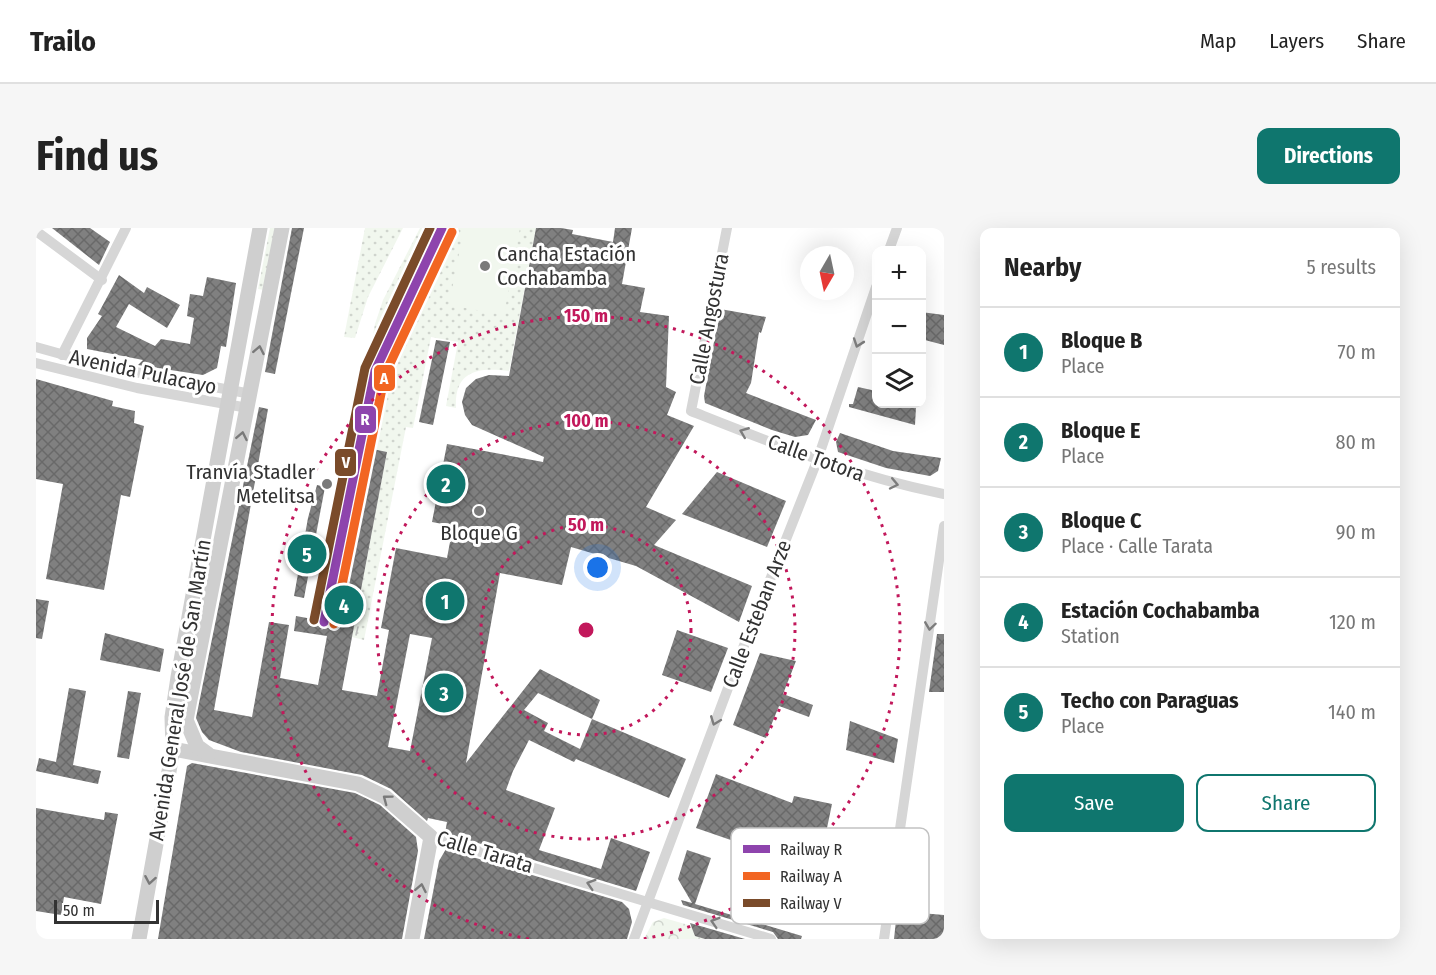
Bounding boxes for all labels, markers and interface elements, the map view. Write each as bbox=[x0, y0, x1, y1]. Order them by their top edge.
text: Trailo bbox=[30, 25, 96, 58]
text: Map bbox=[1200, 28, 1236, 54]
text: Layers bbox=[1269, 28, 1324, 54]
text: Share bbox=[1357, 28, 1406, 54]
button: Directions bbox=[1257, 128, 1400, 184]
text: Find us bbox=[36, 131, 158, 181]
place label: Cancha Estación Cochabamba bbox=[497, 241, 636, 291]
north arrow bbox=[800, 246, 854, 300]
map controls bbox=[872, 246, 926, 408]
button: + bbox=[872, 246, 926, 300]
street label: Calle Angostura bbox=[684, 251, 734, 387]
text: Nearby bbox=[1004, 252, 1081, 283]
text: 5 results bbox=[1306, 255, 1376, 279]
marker: Cancha Estación Cochabamba bbox=[478, 259, 492, 273]
button: − bbox=[872, 300, 926, 354]
text: 150 m bbox=[564, 305, 608, 327]
text: Bloque B bbox=[1061, 327, 1142, 354]
one-way arrow bbox=[852, 337, 865, 347]
text: 1 bbox=[1019, 340, 1028, 364]
text: 70 m bbox=[1338, 340, 1376, 364]
street label: Avenida Pulacayo bbox=[67, 344, 219, 400]
one-way arrow bbox=[252, 346, 265, 356]
button: layers bbox=[872, 354, 926, 408]
text: Place bbox=[1061, 354, 1104, 378]
line badge: A bbox=[373, 364, 396, 392]
text: A bbox=[379, 369, 389, 388]
line badge: R bbox=[354, 405, 377, 434]
text: R bbox=[361, 410, 371, 429]
text: 100 m bbox=[564, 410, 608, 432]
text: Bloque E bbox=[1061, 417, 1141, 444]
one-way arrow bbox=[739, 427, 750, 439]
street label: Calle Totora bbox=[764, 429, 868, 487]
text: 2 bbox=[1019, 430, 1028, 454]
text: 80 m bbox=[1336, 430, 1376, 454]
one-way arrow bbox=[235, 431, 248, 441]
text: Place bbox=[1061, 444, 1104, 468]
line badge: V bbox=[334, 448, 357, 477]
text: V bbox=[341, 453, 351, 472]
place label: Tranvía Stadler Metelitsa bbox=[186, 459, 316, 509]
pin: 2 bbox=[426, 462, 466, 506]
marker: Tranvía Stadler Metelitsa bbox=[320, 477, 334, 491]
one-way arrow bbox=[888, 477, 898, 490]
marker: Bloque G bbox=[472, 504, 486, 518]
text: Bloque C bbox=[1061, 507, 1142, 534]
text: 50 m bbox=[568, 514, 604, 536]
place label: Bloque G bbox=[440, 520, 518, 546]
text: 3 bbox=[1019, 520, 1028, 544]
text: 90 m bbox=[1336, 520, 1376, 544]
pin: 5 bbox=[288, 532, 326, 576]
text: Place · Calle Tarata bbox=[1061, 534, 1213, 558]
street label: Calle Esteban Arze bbox=[717, 536, 797, 692]
street label: Avenida General José de San Martín bbox=[143, 537, 217, 843]
your location bbox=[583, 553, 612, 582]
pin: 1 bbox=[426, 578, 464, 623]
pin: 4 bbox=[324, 582, 364, 628]
text: Estación Cochabamba bbox=[1061, 597, 1260, 624]
text: 4 bbox=[1018, 610, 1029, 634]
text: 120 m bbox=[1329, 610, 1376, 634]
centre of rings bbox=[576, 620, 596, 640]
one-way arrow bbox=[924, 621, 936, 631]
text: Station bbox=[1061, 624, 1120, 648]
pin: 3 bbox=[424, 670, 464, 716]
text: Techo con Paraguas bbox=[1061, 687, 1239, 714]
text: 5 bbox=[1019, 700, 1028, 724]
text: 140 m bbox=[1328, 700, 1376, 724]
text: Place bbox=[1061, 714, 1104, 738]
one-way arrow bbox=[710, 715, 722, 726]
button: Save bbox=[1004, 774, 1184, 832]
button: Share bbox=[1196, 774, 1376, 832]
one-way arrow bbox=[383, 796, 394, 807]
street label: Calle Tarata bbox=[433, 825, 537, 879]
legend bbox=[731, 828, 929, 924]
text: Railway R bbox=[780, 840, 842, 859]
text: Railway A bbox=[780, 867, 842, 886]
one-way arrow bbox=[144, 875, 157, 885]
one-way arrow bbox=[586, 879, 597, 891]
one-way arrow bbox=[414, 883, 427, 893]
text: Railway V bbox=[780, 894, 842, 913]
scale bar bbox=[54, 897, 159, 924]
text: 50 m bbox=[63, 901, 95, 920]
one-way arrow bbox=[710, 917, 721, 929]

